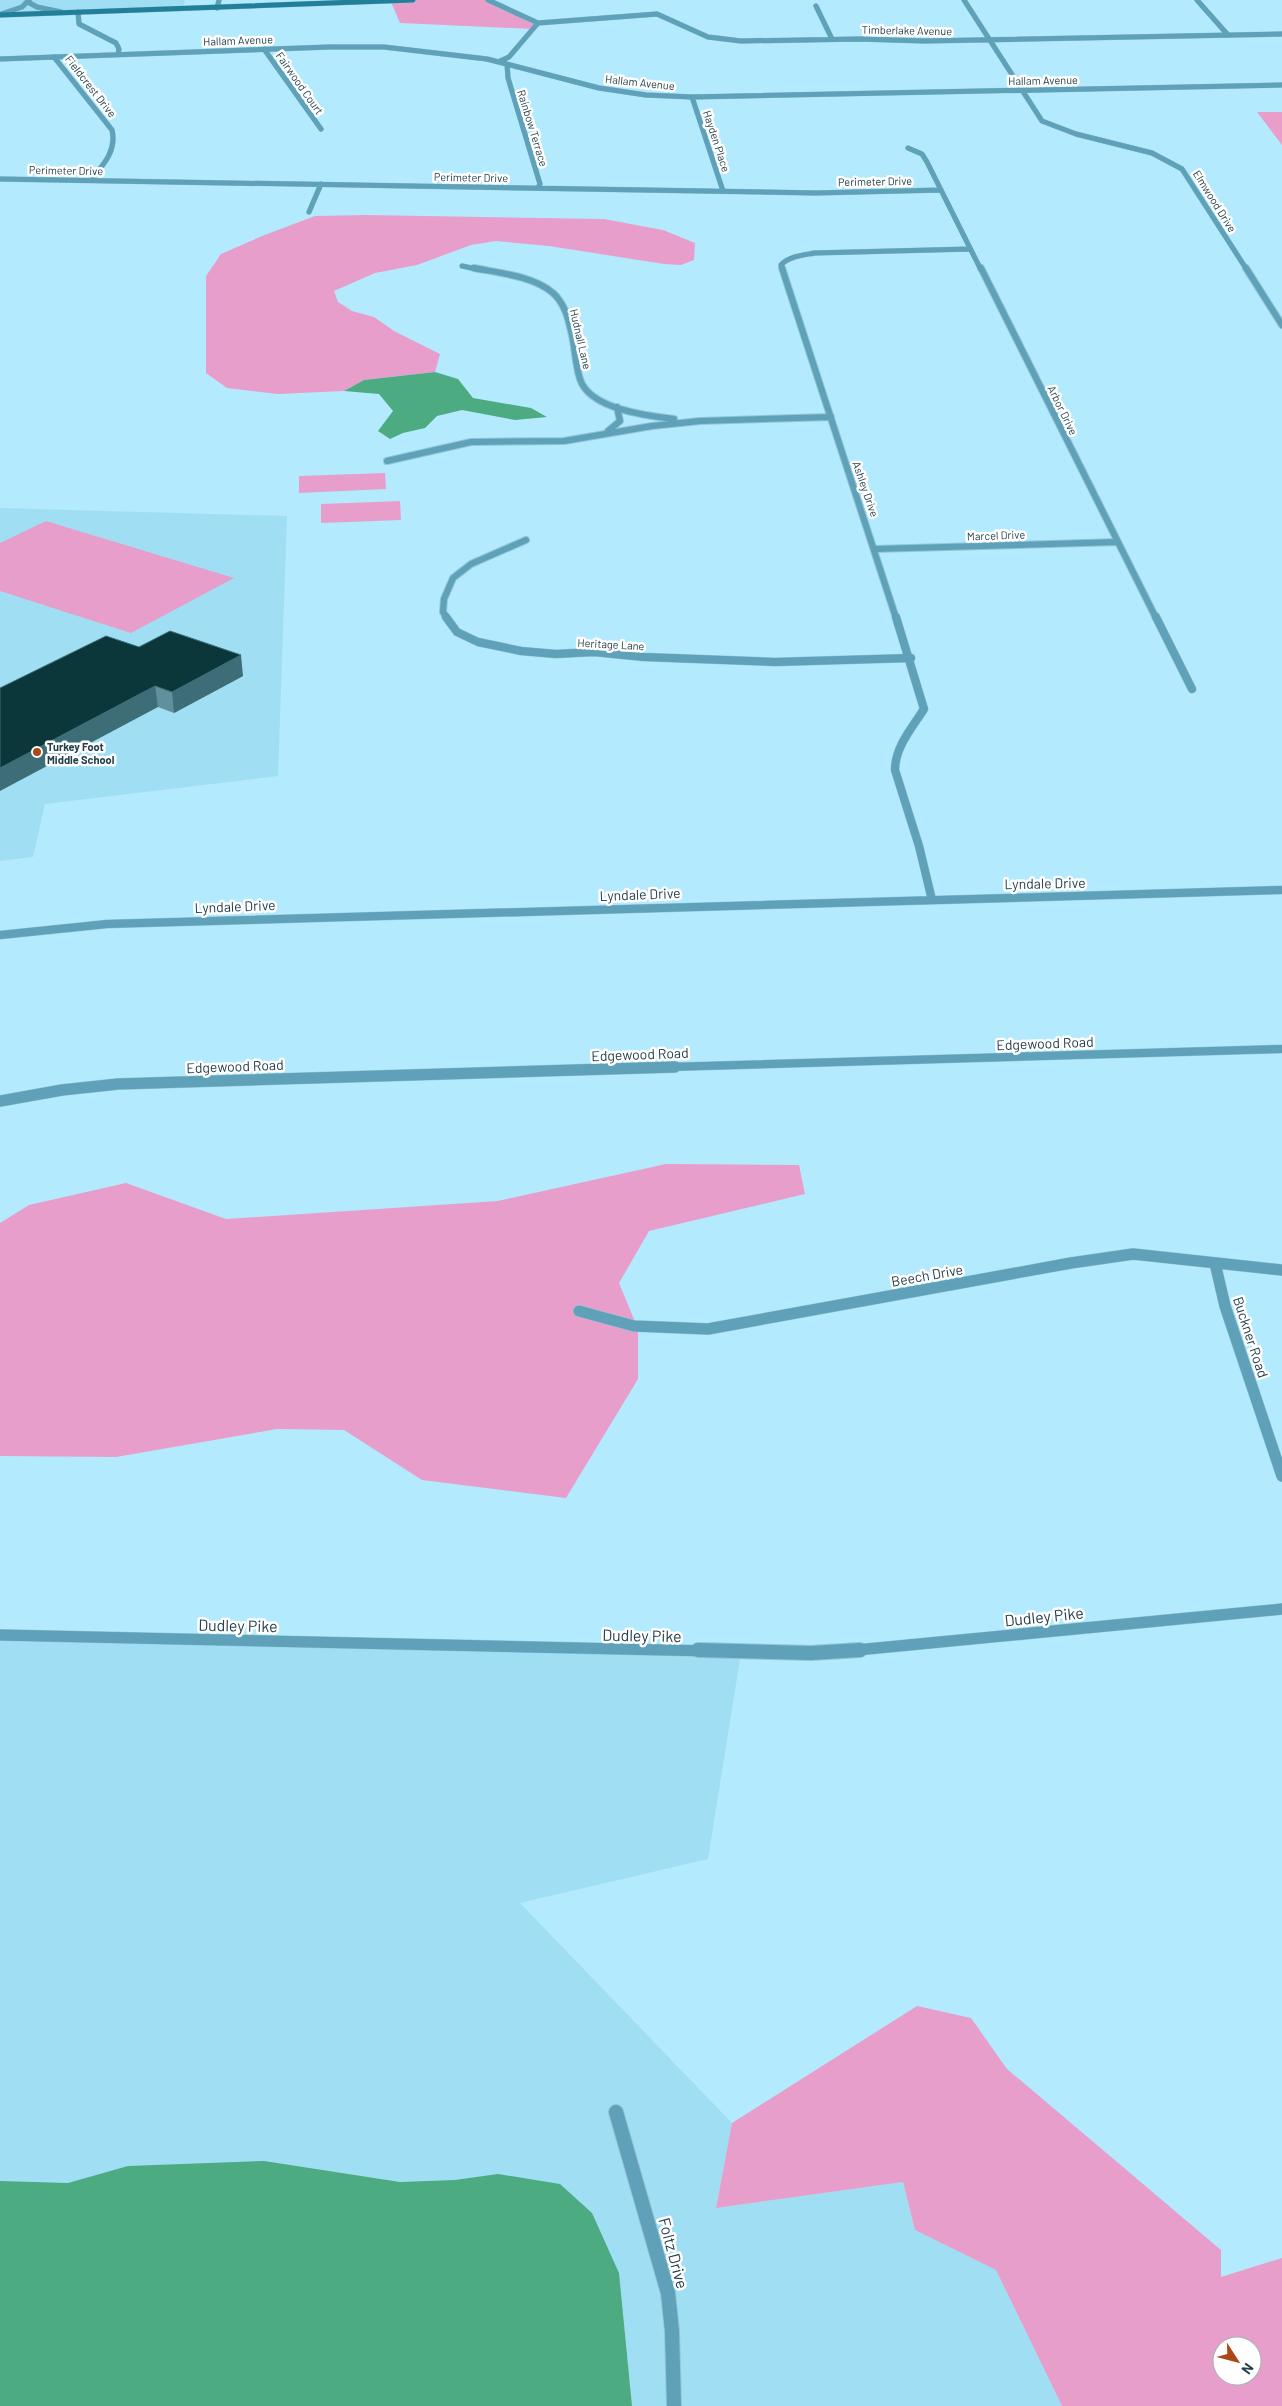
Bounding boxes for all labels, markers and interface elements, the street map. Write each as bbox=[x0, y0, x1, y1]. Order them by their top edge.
street label: Timberlake Avenue bbox=[862, 23, 952, 37]
street label: Hallam Avenue bbox=[203, 32, 273, 48]
street label: Fairwood Court bbox=[274, 49, 326, 117]
street label: Fieldcrest Drive bbox=[63, 52, 119, 120]
street label: Hallam Avenue bbox=[605, 72, 675, 92]
street label: Hallam Avenue bbox=[1008, 73, 1078, 87]
street label: Rainbow Terrace bbox=[515, 88, 551, 168]
street label: Hayden Place bbox=[701, 109, 733, 173]
street label: Perimeter Drive bbox=[29, 163, 103, 177]
street label: Elmwood Drive bbox=[1191, 168, 1239, 235]
street label: Perimeter Drive bbox=[434, 170, 508, 184]
street label: Perimeter Drive bbox=[838, 174, 912, 188]
street label: Hudnall Lane bbox=[568, 308, 594, 371]
street label: Arbor Drive bbox=[1045, 383, 1081, 437]
street label: Ashley Drive bbox=[850, 459, 882, 519]
street label: Marcel Drive bbox=[967, 527, 1025, 543]
street label: Heritage Lane bbox=[577, 636, 645, 652]
place label: Turkey Foot Middle School bbox=[47, 740, 115, 766]
marker: Turkey Foot Middle School bbox=[31, 746, 43, 758]
street label: Lyndale Drive bbox=[1004, 874, 1086, 892]
street label: Lyndale Drive bbox=[599, 884, 681, 904]
street label: Lyndale Drive bbox=[194, 896, 276, 916]
street label: Edgewood Road bbox=[996, 1033, 1094, 1053]
street label: Edgewood Road bbox=[591, 1044, 689, 1064]
street label: Edgewood Road bbox=[186, 1056, 284, 1076]
street label: Beech Drive bbox=[890, 1260, 964, 1290]
street label: Buckner Road bbox=[1230, 1294, 1272, 1380]
street label: Dudley Pike bbox=[1004, 1602, 1084, 1630]
street label: Dudley Pike bbox=[198, 1615, 278, 1635]
street label: Dudley Pike bbox=[602, 1625, 682, 1645]
street label: Foltz Drive bbox=[655, 2215, 693, 2291]
north arrow bbox=[1212, 2336, 1262, 2386]
text: N bbox=[1238, 2360, 1258, 2378]

